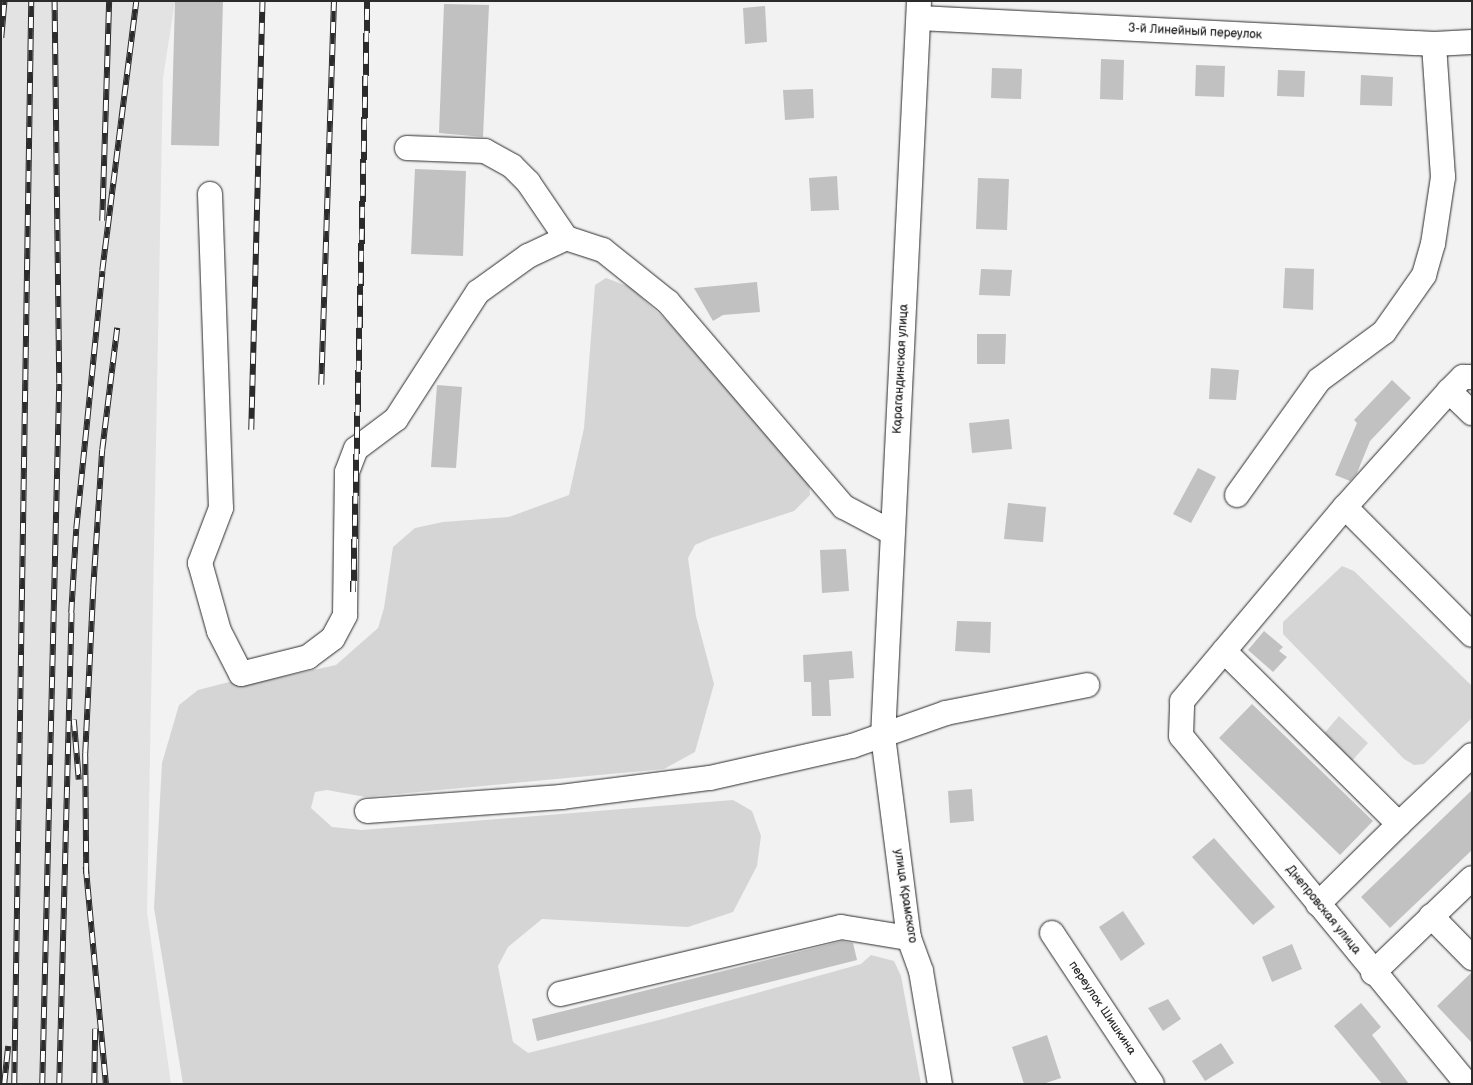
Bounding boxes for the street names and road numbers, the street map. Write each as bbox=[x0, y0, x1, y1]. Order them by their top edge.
street label: 3-й Линейный переулок bbox=[1128, 21, 1262, 43]
street label: Карагандинская улица bbox=[890, 304, 912, 434]
street label: улица Крамского bbox=[890, 848, 920, 944]
street label: Днепровская улица bbox=[1283, 863, 1363, 957]
street label: переулок Шишкина bbox=[1065, 958, 1139, 1058]

